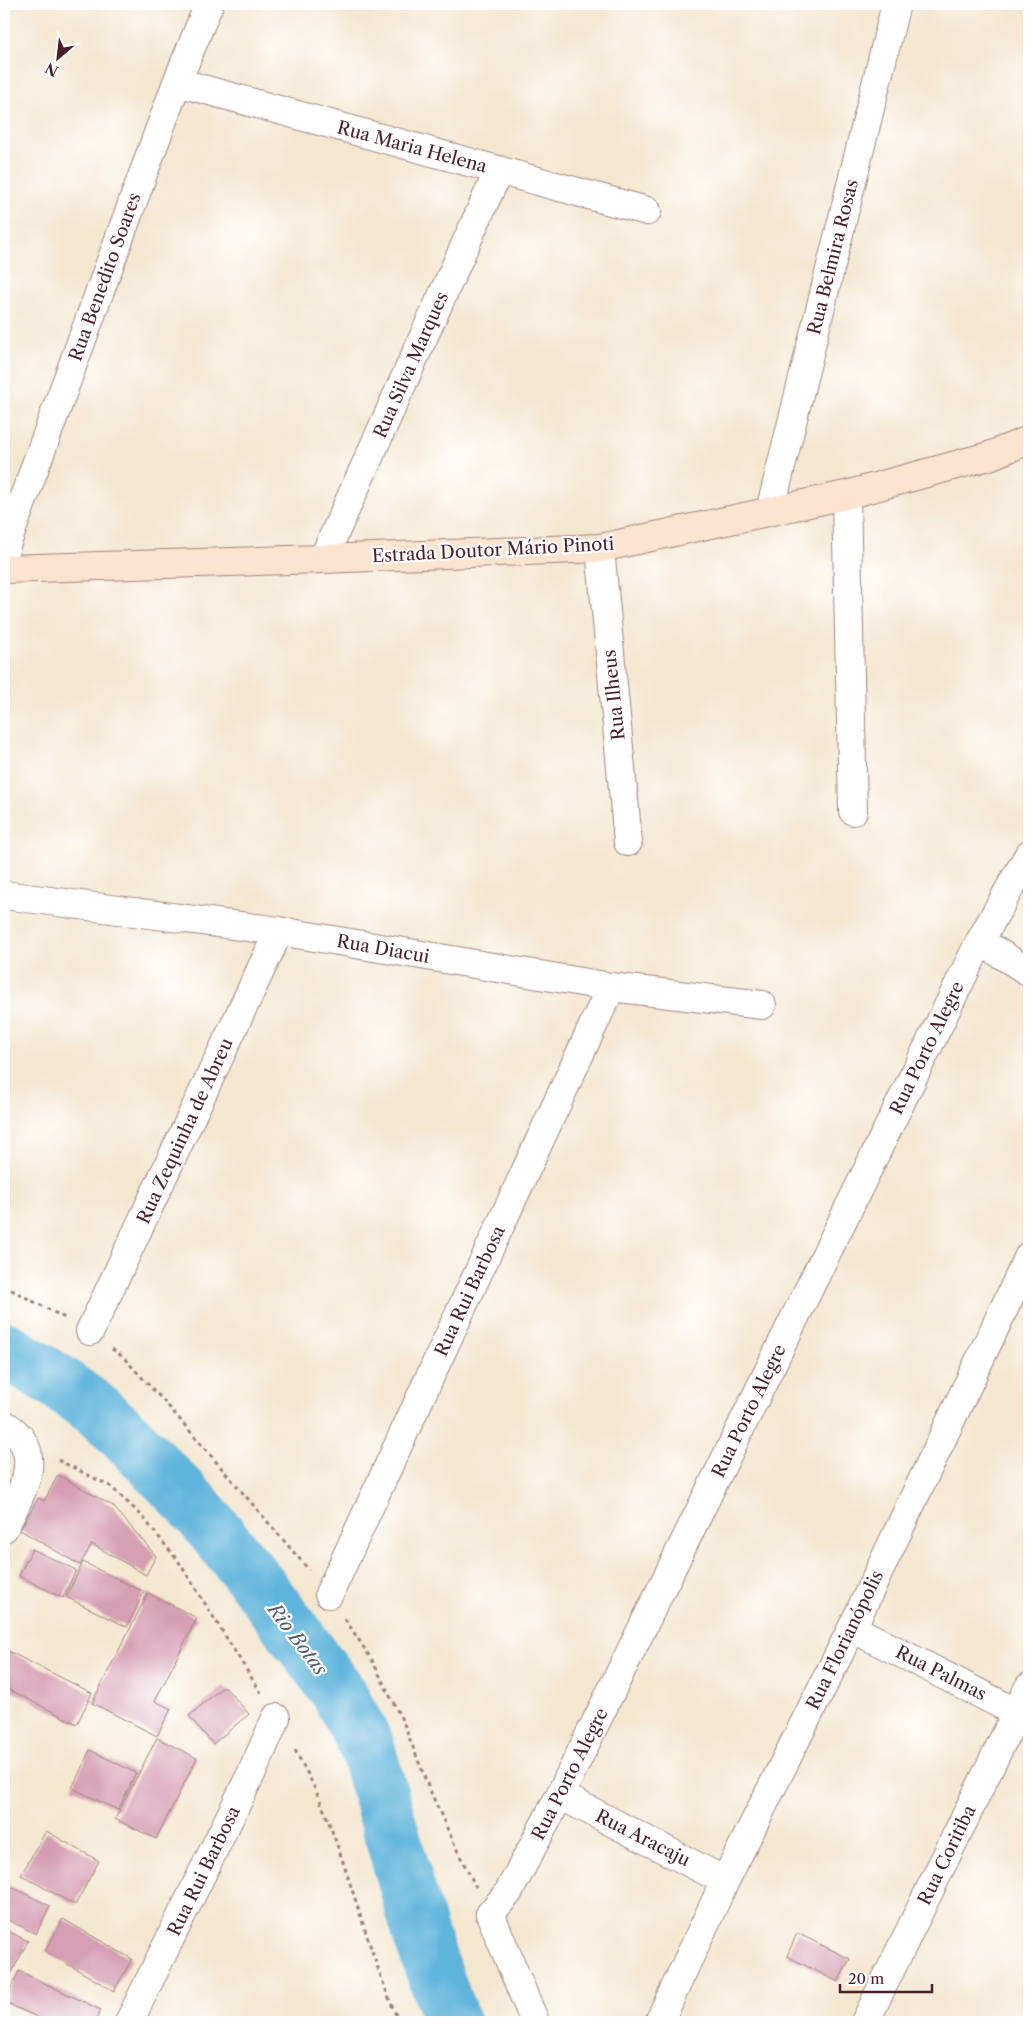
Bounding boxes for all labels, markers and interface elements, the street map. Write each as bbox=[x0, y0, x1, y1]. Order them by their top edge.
north arrow bbox=[32, 32, 82, 82]
text: N bbox=[42, 59, 61, 80]
street label: Rua Maria Helena bbox=[335, 116, 490, 178]
street label: Rua Belmira Rosas bbox=[803, 177, 863, 337]
street label: Rua Benedito Soares bbox=[64, 190, 146, 364]
street label: Rua Silva Marques bbox=[369, 288, 453, 442]
street label: Estrada Doutor Mário Pinoti bbox=[371, 533, 615, 567]
street label: Rua Ilheus bbox=[598, 649, 630, 741]
street label: Rua Diacui bbox=[335, 930, 432, 968]
street label: Rua Porto Alegre bbox=[885, 978, 969, 1118]
street label: Rua Zequinha de Abreu bbox=[132, 1035, 238, 1227]
street label: Rua Rui Barbosa bbox=[430, 1222, 510, 1360]
street label: Rua Porto Alegre bbox=[707, 1341, 791, 1481]
street label: Rua Florianópolis bbox=[802, 1567, 888, 1713]
water label: Rio Botas bbox=[262, 1597, 333, 1680]
street label: Rua Palmas bbox=[892, 1641, 990, 1705]
street label: Rua Porto Alegre bbox=[527, 1704, 613, 1844]
street label: Rua Coritiba bbox=[913, 1801, 981, 1909]
street label: Rua Rui Barbosa bbox=[163, 1802, 245, 1940]
street label: Rua Aracaju bbox=[592, 1805, 694, 1871]
scale bar bbox=[840, 1961, 933, 1993]
text: 20 m bbox=[848, 1969, 884, 1988]

